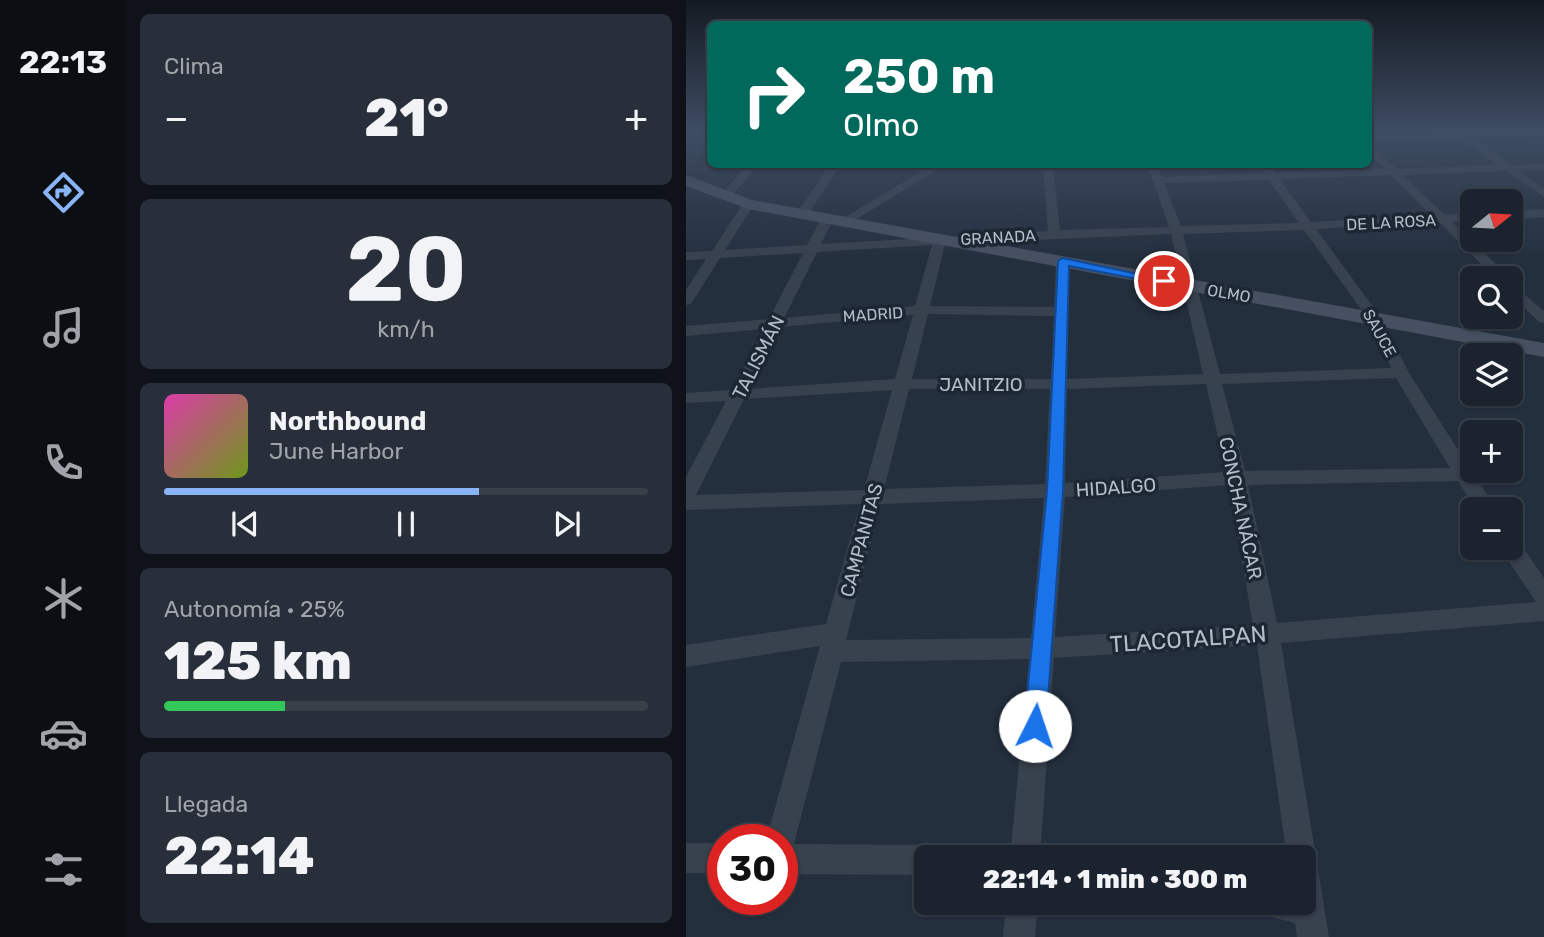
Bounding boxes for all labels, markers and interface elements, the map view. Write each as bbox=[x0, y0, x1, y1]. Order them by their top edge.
text: 22:13 bbox=[19, 43, 107, 81]
text: 250 m bbox=[843, 47, 995, 105]
icon: right bbox=[728, 49, 819, 140]
text: Clima bbox=[164, 52, 224, 80]
text: 21° bbox=[364, 87, 449, 149]
text: − bbox=[164, 95, 189, 141]
text: + bbox=[624, 95, 648, 141]
text: Olmo bbox=[843, 106, 919, 144]
icon: directions bbox=[39, 168, 88, 217]
north arrow bbox=[1460, 189, 1522, 252]
map controls bbox=[1460, 189, 1523, 560]
street label: DE LA ROSA bbox=[1346, 211, 1437, 234]
text: 20 bbox=[345, 215, 467, 323]
street label: GRANADA bbox=[960, 226, 1036, 249]
pin bbox=[1134, 251, 1194, 311]
icon: arrive bbox=[1145, 262, 1183, 300]
button: search bbox=[1460, 266, 1523, 329]
street label: OLMO bbox=[1206, 280, 1252, 307]
icon: music bbox=[39, 303, 88, 352]
street label: MADRID bbox=[842, 303, 904, 326]
street label: SAUCE bbox=[1359, 306, 1400, 361]
street label: TALISMÁN bbox=[728, 311, 789, 403]
text: km/h bbox=[377, 315, 435, 343]
button: layers bbox=[1460, 343, 1523, 406]
street label: JANITZIO bbox=[939, 373, 1023, 396]
text: Northbound bbox=[269, 406, 427, 437]
button: + bbox=[1460, 420, 1523, 483]
street label: CONCHA NÁCAR bbox=[1214, 435, 1267, 582]
text: June Harbor bbox=[269, 437, 403, 465]
icon: phone bbox=[39, 438, 88, 487]
street label: HIDALGO bbox=[1075, 473, 1157, 502]
street label: CAMPANITAS bbox=[835, 481, 888, 600]
button: − bbox=[1460, 497, 1523, 560]
icon: previous bbox=[226, 505, 264, 543]
icon: pause bbox=[387, 505, 425, 543]
icon: next bbox=[548, 505, 586, 543]
icon: climate bbox=[39, 574, 88, 623]
text: Autonomía · 25% bbox=[164, 595, 345, 623]
street label: TLACOTALPAN bbox=[1109, 620, 1267, 658]
text: 125 km bbox=[164, 630, 352, 692]
position arrow bbox=[998, 689, 1072, 763]
icon: car bbox=[39, 709, 88, 758]
text: Llegada bbox=[164, 790, 248, 818]
speed limit sign: 30 bbox=[707, 824, 798, 915]
text: 22:14 bbox=[164, 825, 315, 887]
icon: filters bbox=[39, 845, 88, 894]
text: 22:14 · 1 min · 300 m bbox=[983, 864, 1247, 895]

